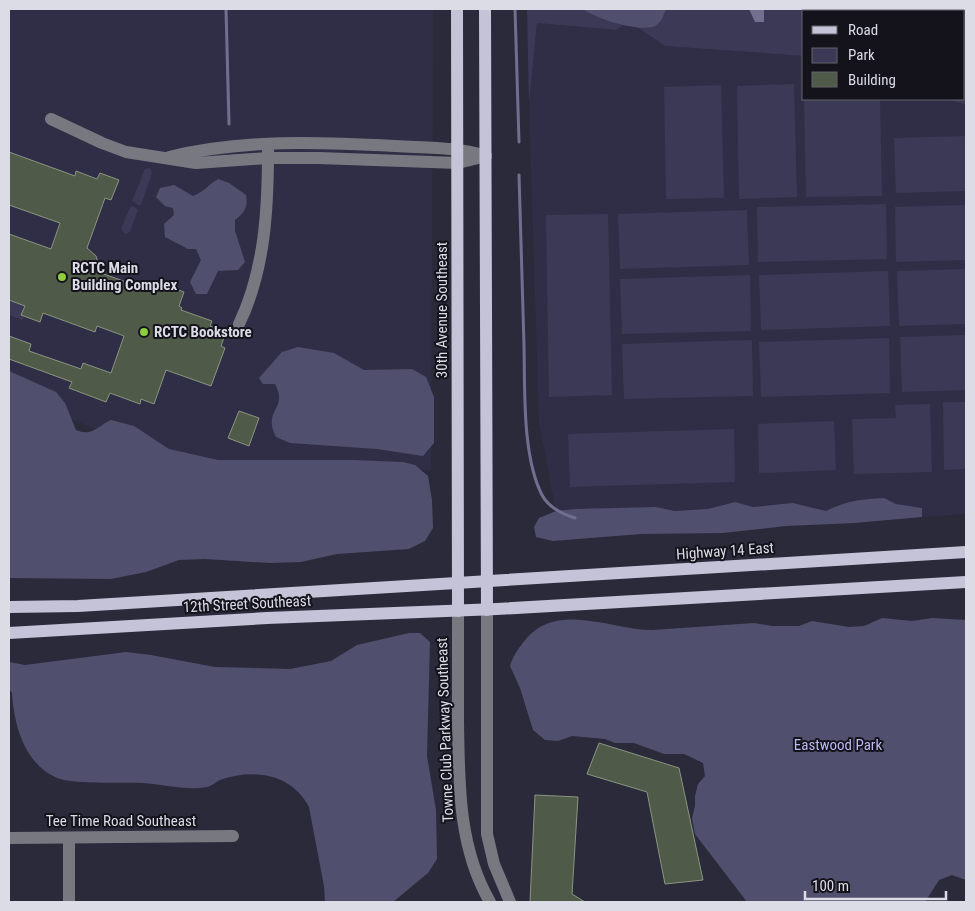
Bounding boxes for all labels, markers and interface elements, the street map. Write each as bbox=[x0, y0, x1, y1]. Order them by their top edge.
legend bbox=[802, 10, 965, 100]
text: Road bbox=[848, 21, 878, 39]
text: Park bbox=[848, 46, 875, 64]
text: Building bbox=[848, 71, 896, 89]
street label: 30th Avenue Southeast bbox=[433, 242, 451, 378]
place label: RCTC Main Building Complex bbox=[72, 259, 177, 294]
marker: RCTC Main Building Complex bbox=[56, 271, 68, 283]
place label: RCTC Bookstore bbox=[154, 323, 252, 341]
marker: RCTC Bookstore bbox=[138, 326, 150, 338]
street label: Highway 14 East bbox=[675, 539, 775, 563]
street label: 12th Street Southeast bbox=[182, 592, 312, 616]
street label: Towne Club Parkway Southeast bbox=[433, 637, 457, 823]
park label: Eastwood Park bbox=[794, 736, 882, 754]
street label: Tee Time Road Southeast bbox=[46, 812, 196, 830]
scale bar bbox=[805, 868, 946, 900]
text: 100 m bbox=[812, 877, 849, 895]

